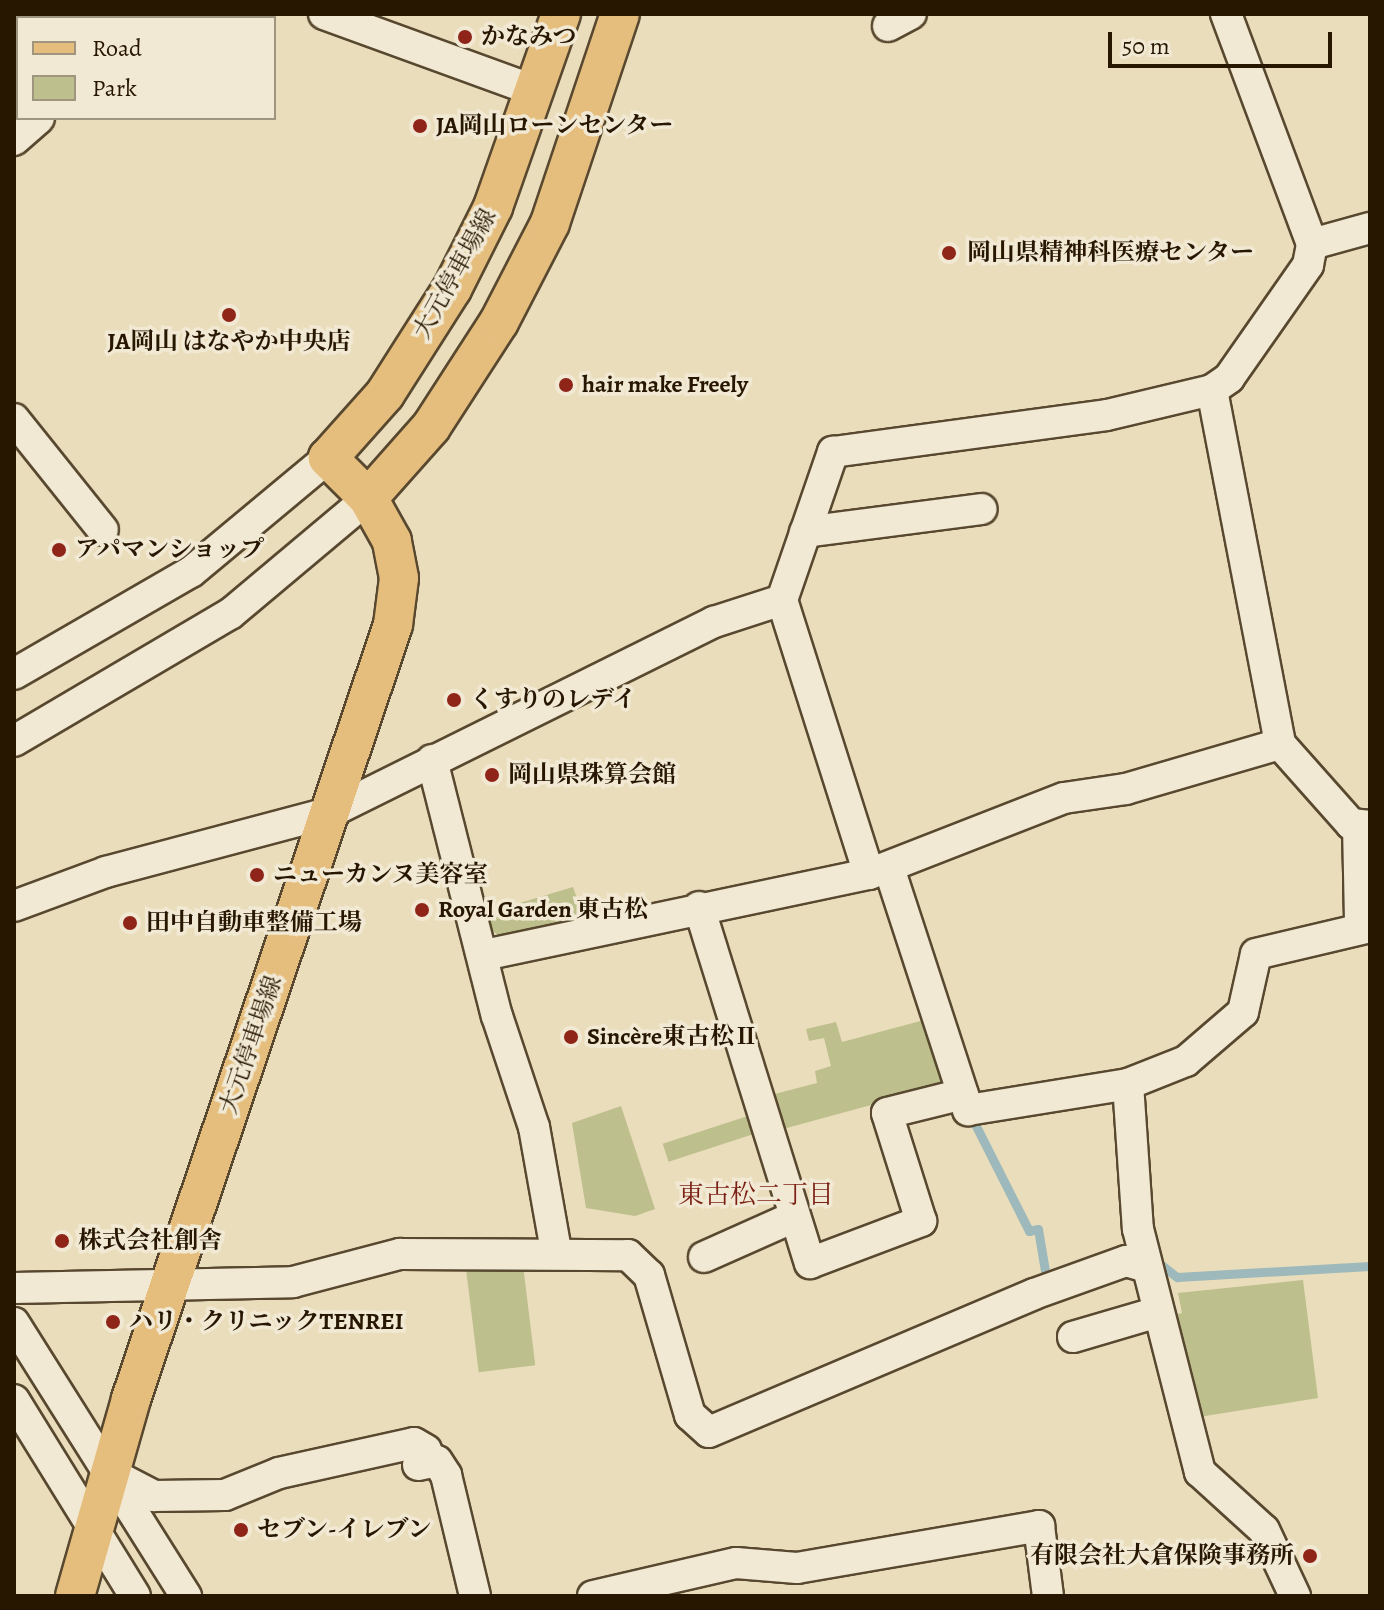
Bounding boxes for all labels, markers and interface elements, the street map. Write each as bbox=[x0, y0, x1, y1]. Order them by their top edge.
legend bbox=[16, 16, 276, 120]
scale bar bbox=[1112, 16, 1336, 66]
place label: かなみつ bbox=[481, 23, 577, 51]
marker: かなみつ bbox=[456, 28, 474, 46]
text: 50 m bbox=[1122, 30, 1170, 62]
text: Road bbox=[92, 32, 142, 64]
text: Park bbox=[92, 72, 137, 104]
place label: JA岡山ローンセンター bbox=[436, 112, 675, 140]
marker: JA岡山ローンセンター bbox=[411, 117, 429, 135]
street label: 大元停車場線 bbox=[407, 204, 503, 344]
place label: 岡山県精神科医療センター bbox=[967, 239, 1255, 267]
marker: 岡山県精神科医療センター bbox=[938, 242, 960, 264]
marker: JA岡山 はなやか中央店 bbox=[220, 306, 238, 324]
place label: JA岡山 はなやか中央店 bbox=[108, 328, 350, 356]
place label: hair make Freely bbox=[582, 371, 748, 399]
marker: hair make Freely bbox=[557, 376, 575, 394]
place label: アパマンショップ bbox=[75, 536, 267, 564]
marker: アパマンショップ bbox=[50, 541, 68, 559]
place label: くすりのレデイ bbox=[470, 686, 638, 714]
marker: くすりのレデイ bbox=[445, 691, 463, 709]
place label: 岡山県珠算会館 bbox=[508, 761, 676, 789]
marker: 岡山県珠算会館 bbox=[483, 766, 501, 784]
place label: ニューカンヌ美容室 bbox=[273, 861, 489, 889]
marker: ニューカンヌ美容室 bbox=[248, 866, 266, 884]
place label: Royal Garden 東古松 bbox=[438, 896, 648, 924]
marker: Royal Garden 東古松 bbox=[413, 901, 431, 919]
place label: 田中自動車整備工場 bbox=[146, 909, 362, 937]
marker: 田中自動車整備工場 bbox=[121, 914, 139, 932]
street label: 大元停車場線 bbox=[214, 972, 288, 1118]
place label: Sincère東古松Ⅱ bbox=[587, 1023, 758, 1051]
marker: Sincère東古松Ⅱ bbox=[562, 1028, 580, 1046]
district label: 東古松二丁目 bbox=[678, 1179, 834, 1211]
place label: 株式会社創舎 bbox=[78, 1227, 222, 1255]
marker: 株式会社創舎 bbox=[53, 1232, 71, 1250]
place label: ハリ・クリニックTENREI bbox=[129, 1308, 405, 1336]
marker: ハリ・クリニックTENREI bbox=[104, 1313, 122, 1331]
place label: セブン-イレブン bbox=[257, 1516, 434, 1544]
marker: セブン-イレブン bbox=[232, 1521, 250, 1539]
place label: 有限会社大倉保険事務所 bbox=[1030, 1542, 1294, 1570]
marker: 有限会社大倉保険事務所 bbox=[1301, 1547, 1319, 1565]

